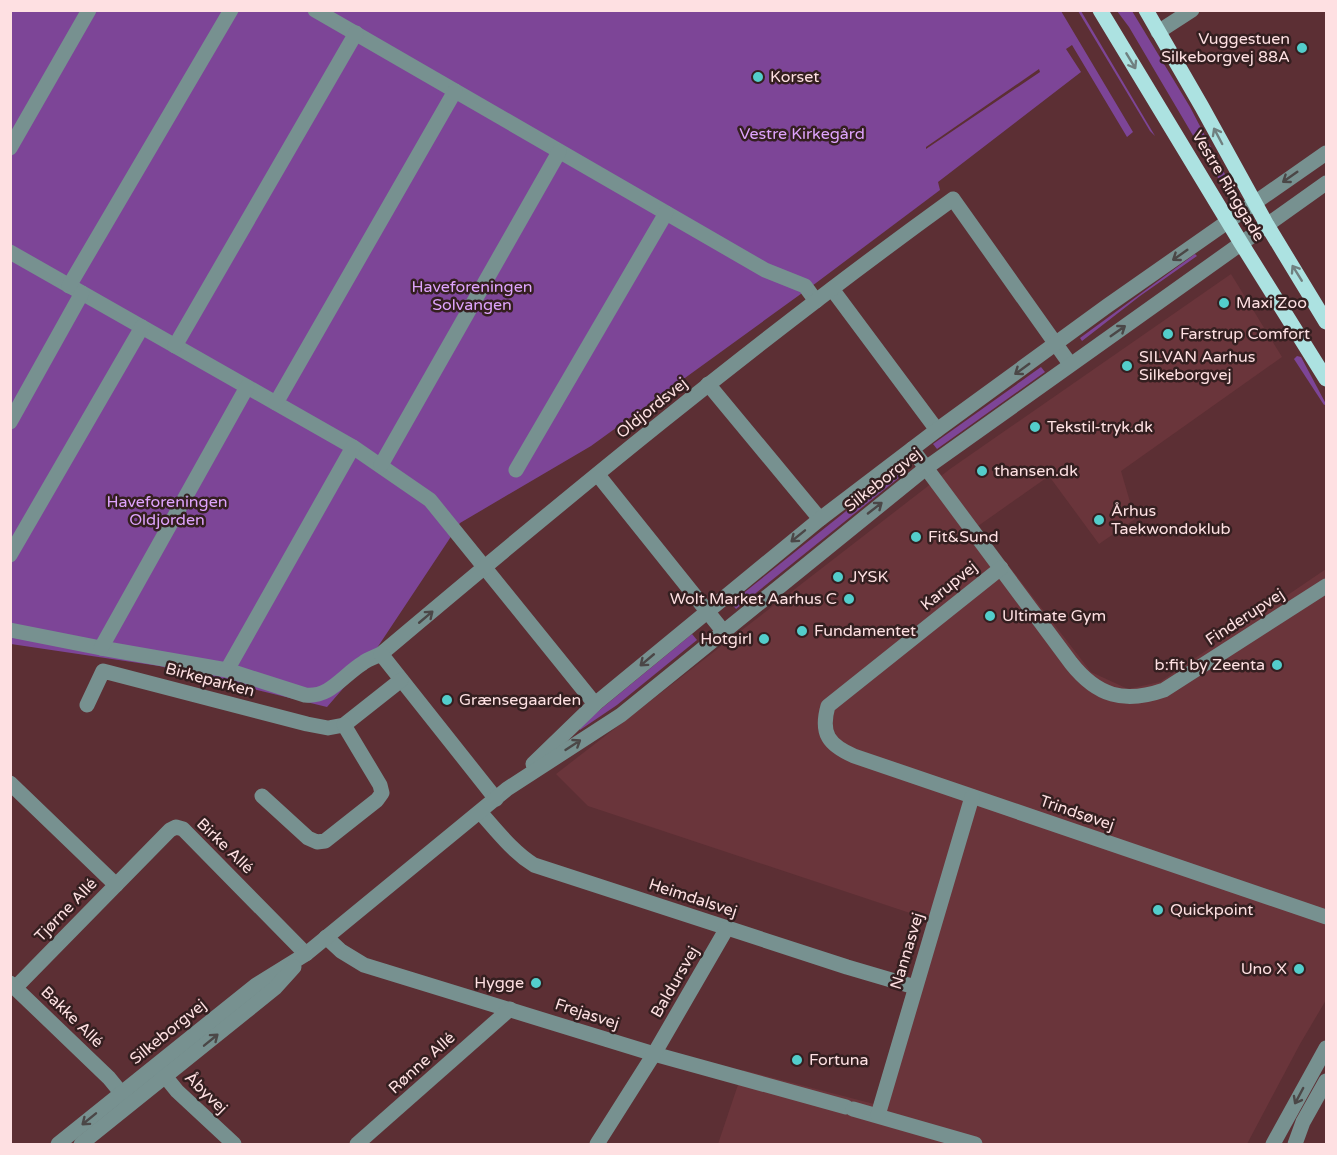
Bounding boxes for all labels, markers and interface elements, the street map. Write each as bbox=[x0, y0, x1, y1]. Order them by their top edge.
place label: Vuggestuen Silkeborgvej 88A bbox=[1161, 29, 1290, 67]
marker: Vuggestuen Silkeborgvej 88A bbox=[1295, 41, 1309, 55]
one-way arrow bbox=[1125, 52, 1137, 69]
place label: Korset bbox=[770, 67, 819, 87]
marker: Korset bbox=[751, 70, 765, 84]
park label: Vestre Kirkegård bbox=[739, 124, 865, 144]
street label: Vestre Ringgade bbox=[1187, 127, 1269, 245]
one-way arrow bbox=[1212, 128, 1223, 146]
one-way arrow bbox=[1282, 171, 1299, 184]
one-way arrow bbox=[1172, 249, 1188, 261]
one-way arrow bbox=[1290, 265, 1303, 282]
park label: Haveforeningen Solvangen bbox=[411, 277, 533, 315]
place label: Maxi Zoo bbox=[1236, 293, 1307, 313]
marker: Maxi Zoo bbox=[1217, 296, 1231, 310]
place label: Farstrup Comfort bbox=[1180, 324, 1310, 344]
one-way arrow bbox=[1109, 325, 1125, 337]
marker: Farstrup Comfort bbox=[1161, 327, 1175, 341]
place label: SILVAN Aarhus Silkeborgvej bbox=[1139, 347, 1255, 385]
marker: SILVAN Aarhus Silkeborgvej bbox=[1120, 359, 1134, 373]
one-way arrow bbox=[1014, 363, 1030, 375]
street label: Oldjordsvej bbox=[612, 373, 692, 443]
place label: Tekstil-tryk.dk bbox=[1047, 417, 1153, 437]
marker: Tekstil-tryk.dk bbox=[1028, 420, 1042, 434]
street label: Silkeborgvej bbox=[840, 444, 926, 516]
place label: thansen.dk bbox=[994, 461, 1078, 481]
marker: thansen.dk bbox=[975, 464, 989, 478]
park label: Haveforeningen Oldjorden bbox=[106, 492, 228, 530]
place label: Århus Taekwondoklub bbox=[1111, 501, 1231, 539]
one-way arrow bbox=[867, 502, 883, 515]
marker: Århus Taekwondoklub bbox=[1092, 513, 1106, 527]
place label: Fit&Sund bbox=[928, 527, 998, 547]
one-way arrow bbox=[791, 530, 807, 543]
marker: Fit&Sund bbox=[909, 530, 923, 544]
street label: Karupvej bbox=[917, 557, 981, 615]
place label: JYSK bbox=[850, 567, 888, 587]
marker: JYSK bbox=[831, 570, 845, 584]
street label: Finderupvej bbox=[1202, 584, 1288, 650]
place label: Wolt Market Aarhus C bbox=[670, 589, 837, 609]
marker: Wolt Market Aarhus C bbox=[842, 592, 856, 606]
place label: Ultimate Gym bbox=[1002, 606, 1106, 626]
marker: Ultimate Gym bbox=[983, 609, 997, 623]
one-way arrow bbox=[418, 610, 434, 623]
place label: Fundamentet bbox=[814, 621, 916, 641]
marker: Fundamentet bbox=[795, 624, 809, 638]
place label: Hotgirl bbox=[700, 629, 752, 649]
marker: Hotgirl bbox=[757, 632, 771, 646]
one-way arrow bbox=[640, 653, 656, 666]
place label: b:fit by Zeenta bbox=[1155, 655, 1265, 675]
marker: b:fit by Zeenta bbox=[1270, 658, 1284, 672]
street label: Birkeparken bbox=[163, 659, 257, 701]
place label: Grænsegaarden bbox=[459, 690, 581, 710]
marker: Grænsegaarden bbox=[440, 693, 454, 707]
one-way arrow bbox=[565, 739, 582, 752]
street label: Trindsøvej bbox=[1037, 791, 1117, 835]
street label: Birke Allé bbox=[192, 814, 258, 878]
street label: Tjørne Allé bbox=[31, 874, 101, 946]
street label: Heimdalsvej bbox=[646, 874, 740, 922]
place label: Quickpoint bbox=[1170, 900, 1253, 920]
marker: Quickpoint bbox=[1151, 903, 1165, 917]
street label: Nannasvej bbox=[886, 910, 928, 992]
street label: Baldursvej bbox=[647, 943, 703, 1021]
place label: Uno X bbox=[1241, 959, 1287, 979]
marker: Uno X bbox=[1292, 962, 1306, 976]
place label: Hygge bbox=[474, 973, 524, 993]
marker: Hygge bbox=[529, 976, 543, 990]
street label: Bakke Allé bbox=[36, 982, 108, 1052]
street label: Frejasvej bbox=[552, 994, 622, 1034]
street label: Silkeborgvej bbox=[126, 995, 210, 1069]
street label: Rønne Allé bbox=[385, 1028, 459, 1098]
one-way arrow bbox=[203, 1034, 219, 1047]
place label: Fortuna bbox=[809, 1050, 869, 1070]
marker: Fortuna bbox=[790, 1053, 804, 1067]
street label: Åbyvej bbox=[180, 1068, 232, 1118]
one-way arrow bbox=[1293, 1087, 1305, 1104]
one-way arrow bbox=[82, 1112, 98, 1125]

